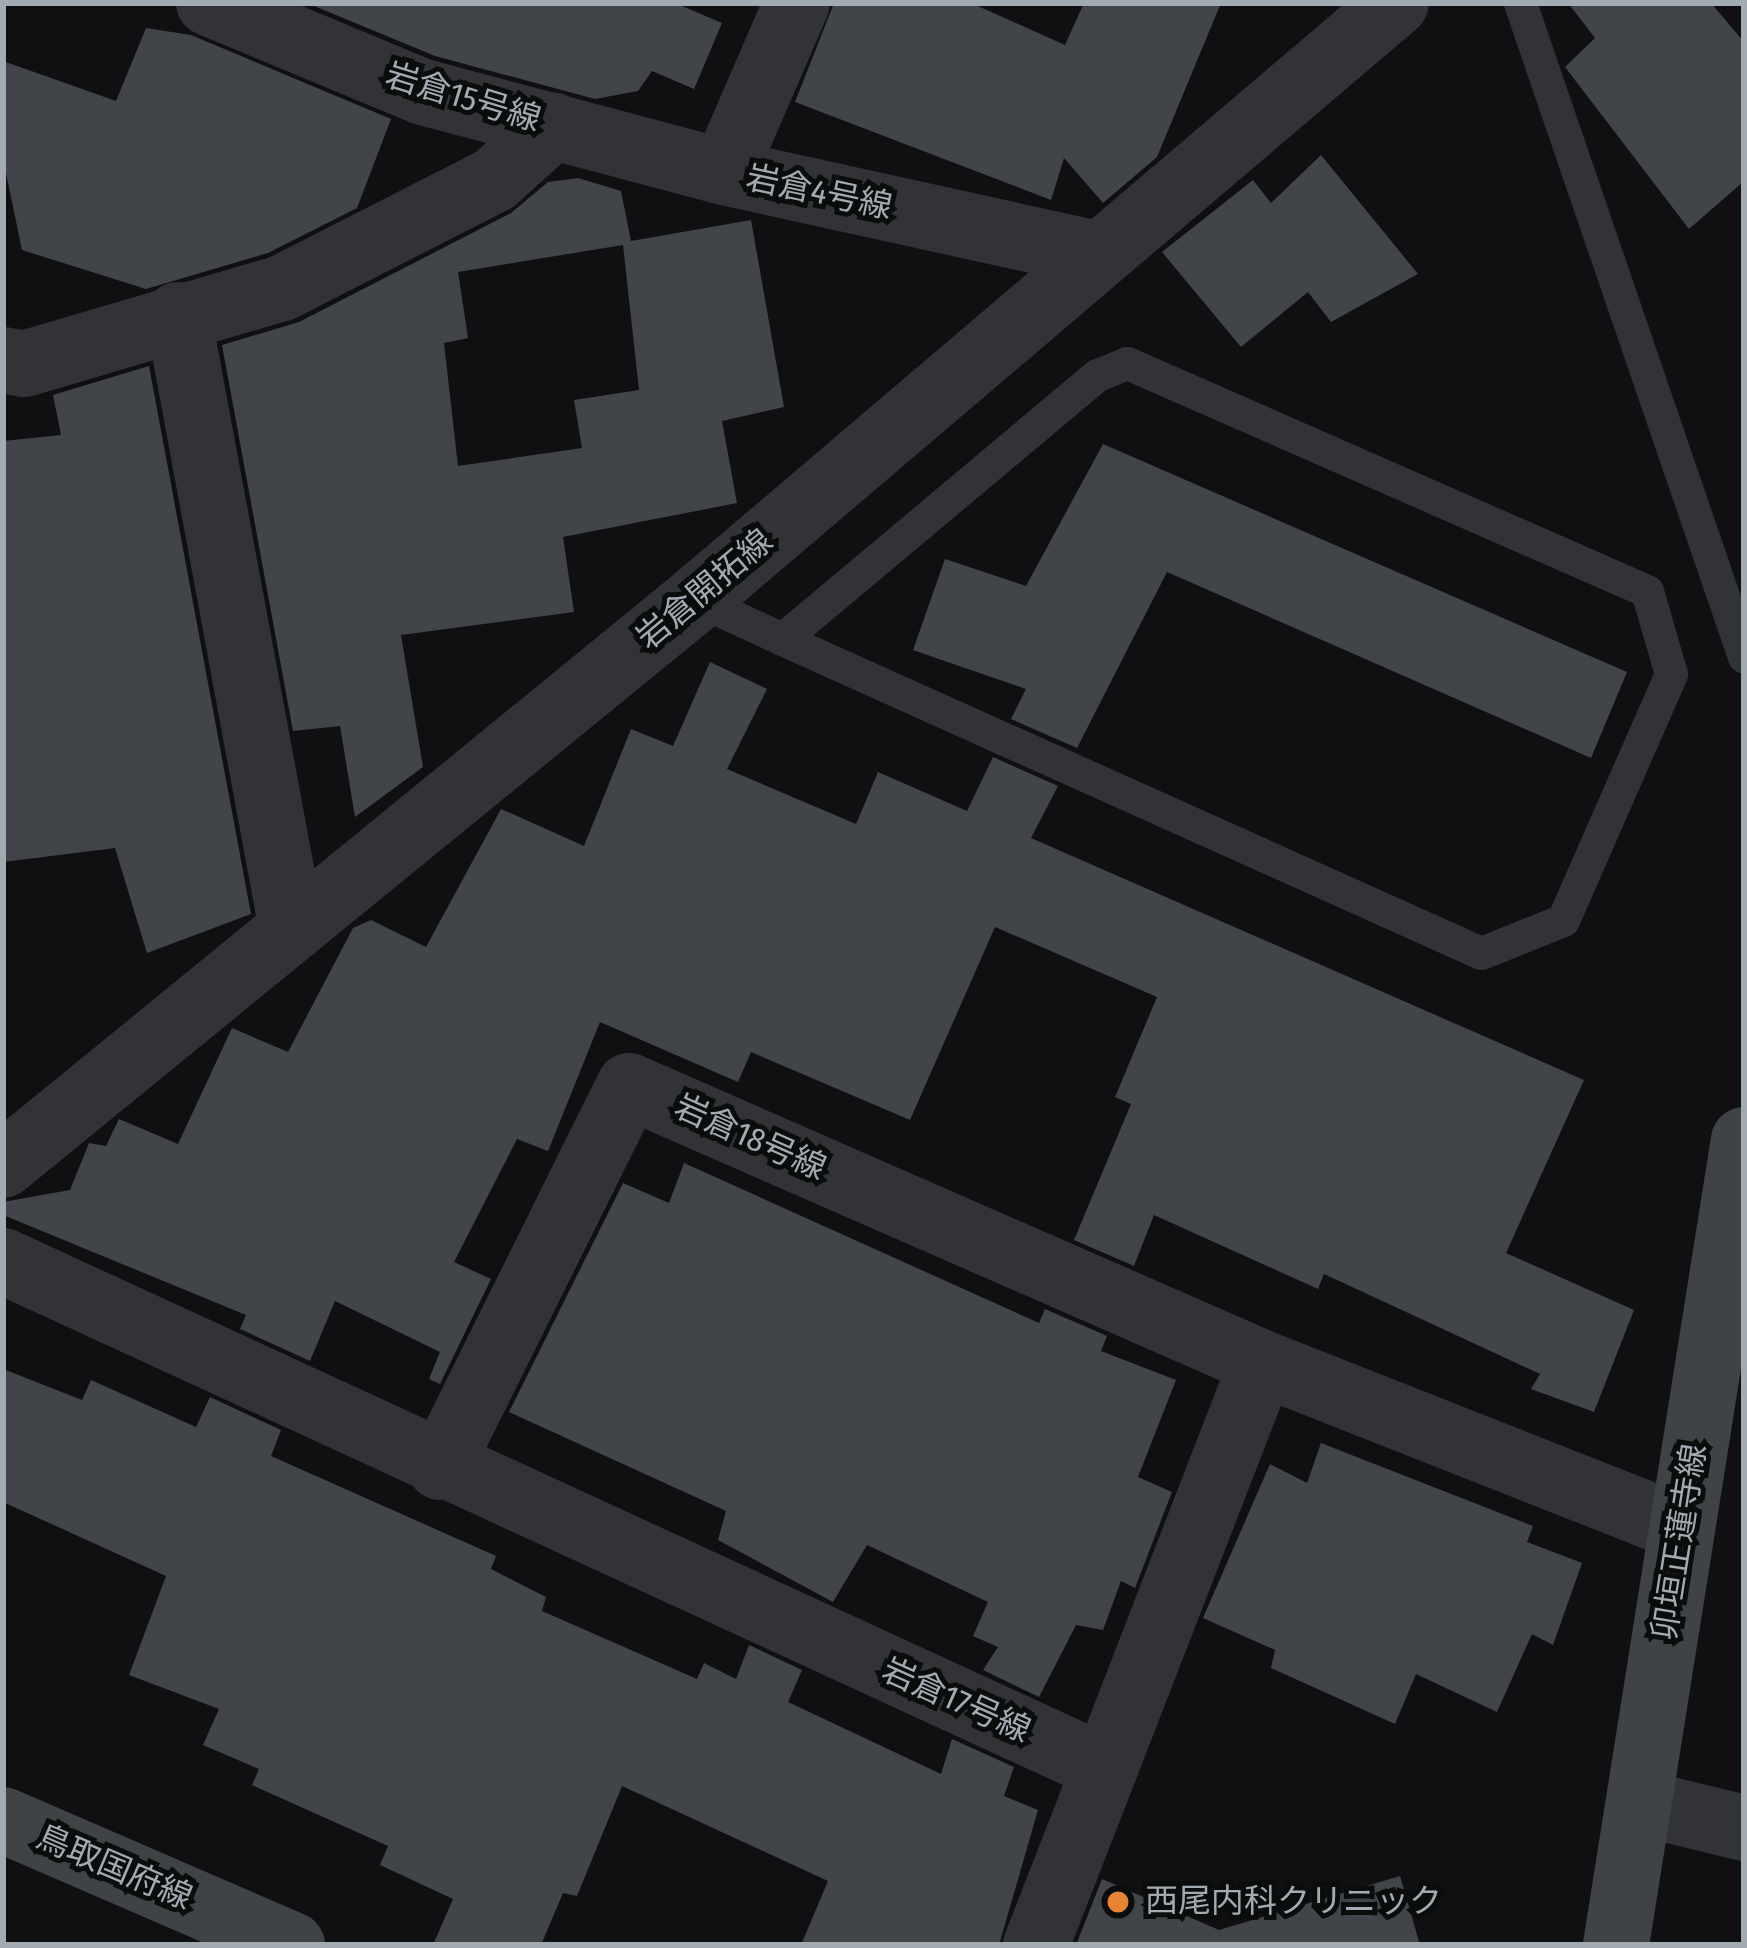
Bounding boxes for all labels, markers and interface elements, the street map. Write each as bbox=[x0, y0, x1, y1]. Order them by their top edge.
street label: 岩倉15号線 bbox=[381, 56, 545, 140]
street label: 岩倉4号線 bbox=[743, 158, 895, 228]
street label: 岩倉開拓線 bbox=[629, 522, 781, 658]
street label: 岩倉18号線 bbox=[668, 1087, 832, 1189]
street label: 卯垣正蓮寺線 bbox=[1645, 1441, 1715, 1643]
street label: 岩倉17号線 bbox=[876, 1651, 1036, 1751]
street label: 鳥取国府線 bbox=[30, 1818, 198, 1918]
place label: 西尾内科クリニック bbox=[1145, 1882, 1442, 1922]
marker: 西尾内科クリニック bbox=[1102, 1886, 1134, 1918]

